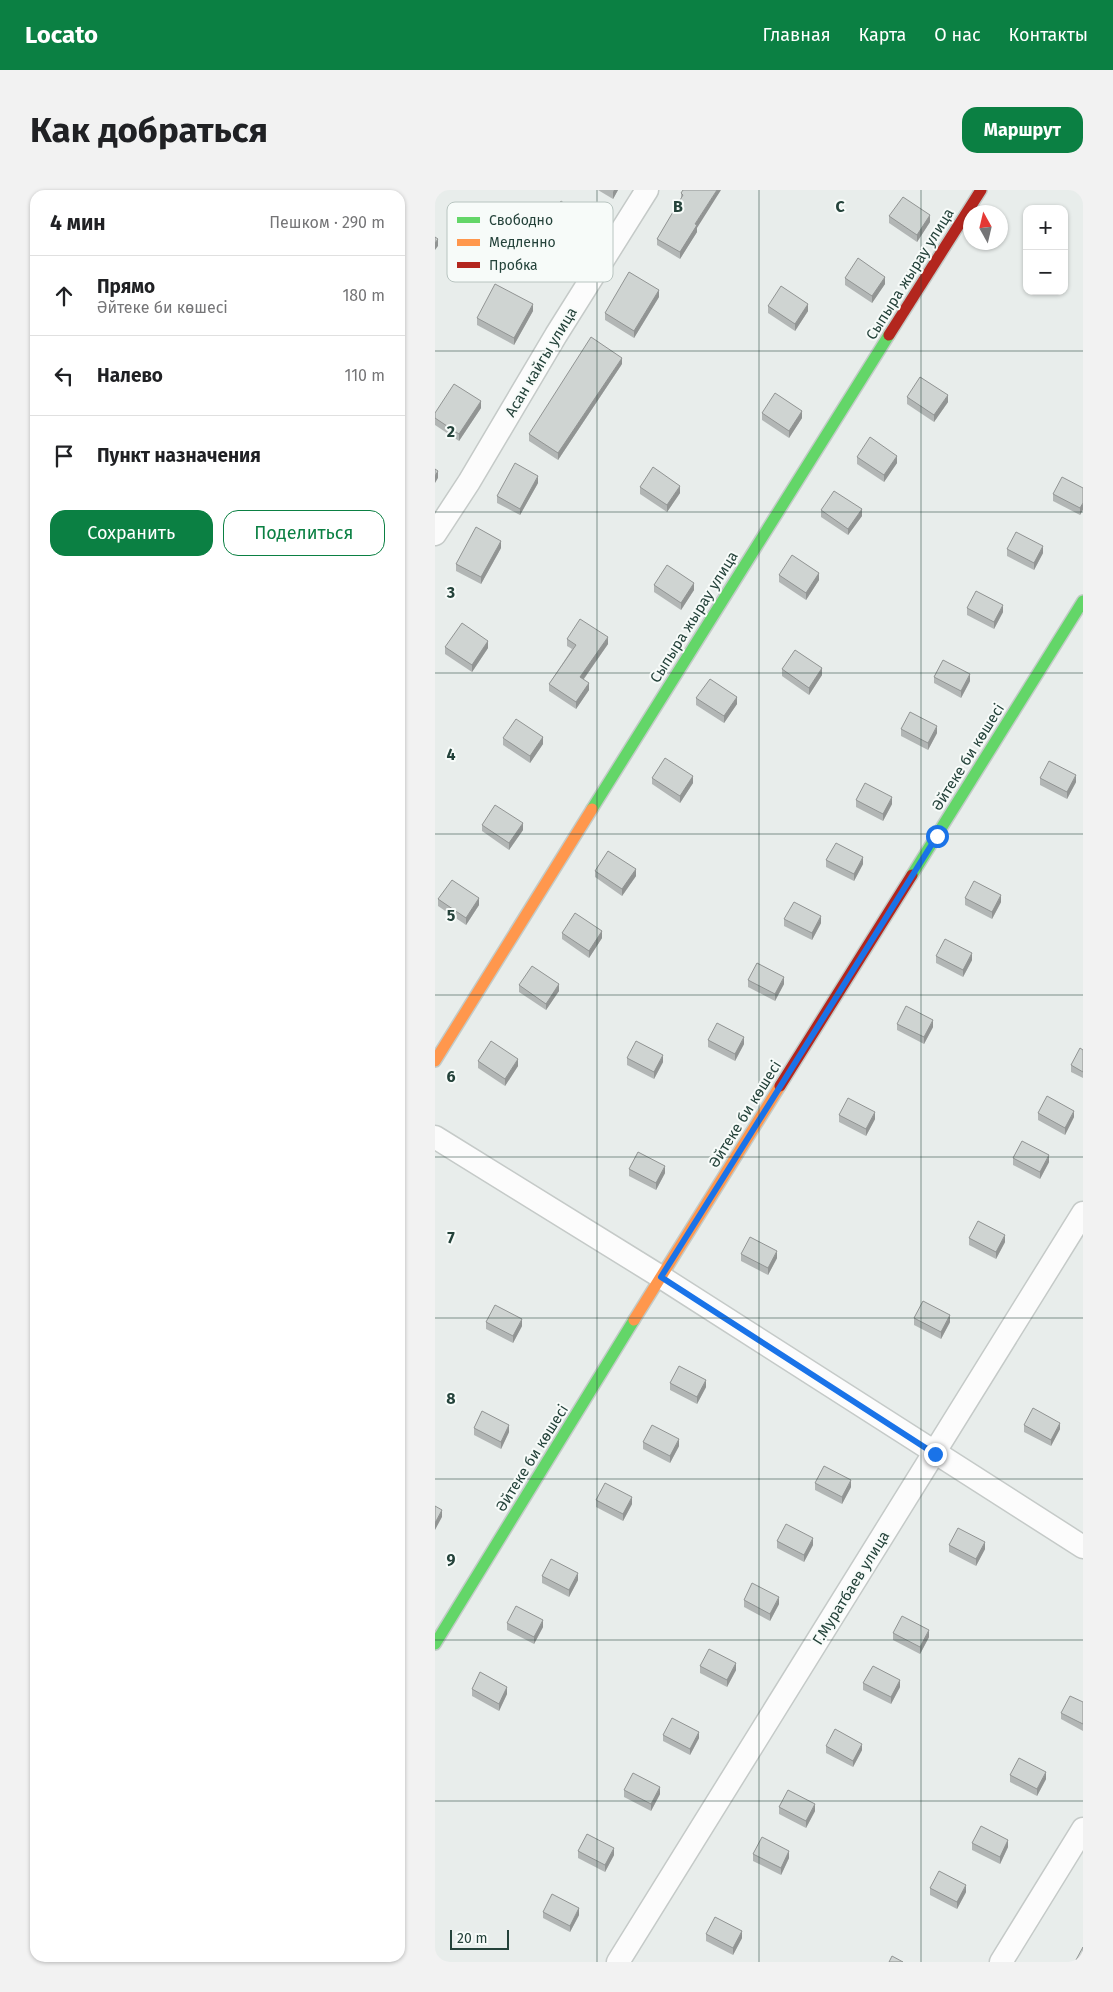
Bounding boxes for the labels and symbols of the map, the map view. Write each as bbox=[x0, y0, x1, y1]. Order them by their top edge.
text: B bbox=[673, 197, 683, 216]
text: C bbox=[835, 197, 845, 216]
legend bbox=[447, 202, 613, 282]
street label: Сыпыра жырау улица bbox=[862, 205, 958, 343]
north arrow bbox=[963, 205, 1008, 250]
text: Свободно bbox=[489, 212, 553, 229]
text: Медленно bbox=[489, 234, 556, 251]
text: Пробка bbox=[489, 257, 538, 274]
street label: Асан кайгы улица bbox=[501, 304, 581, 420]
text: 2 bbox=[447, 422, 455, 441]
street label: Сыпыра жырау улица bbox=[646, 548, 742, 686]
text: 3 bbox=[446, 583, 455, 602]
street label: Әйтеке би көшесі bbox=[928, 700, 1008, 814]
text: 4 bbox=[446, 745, 456, 764]
route start bbox=[926, 825, 949, 848]
text: 5 bbox=[447, 906, 456, 925]
street label: Әйтеке би көшесі bbox=[705, 1057, 785, 1171]
text: 6 bbox=[446, 1067, 456, 1086]
text: 7 bbox=[447, 1228, 455, 1247]
text: 8 bbox=[446, 1389, 456, 1408]
street label: Әйтеке би көшесі bbox=[492, 1401, 572, 1515]
route end bbox=[924, 1443, 947, 1466]
street label: Г.Муратбаев улица bbox=[809, 1528, 893, 1648]
text: 9 bbox=[447, 1550, 456, 1569]
scale bar bbox=[450, 1927, 509, 1950]

